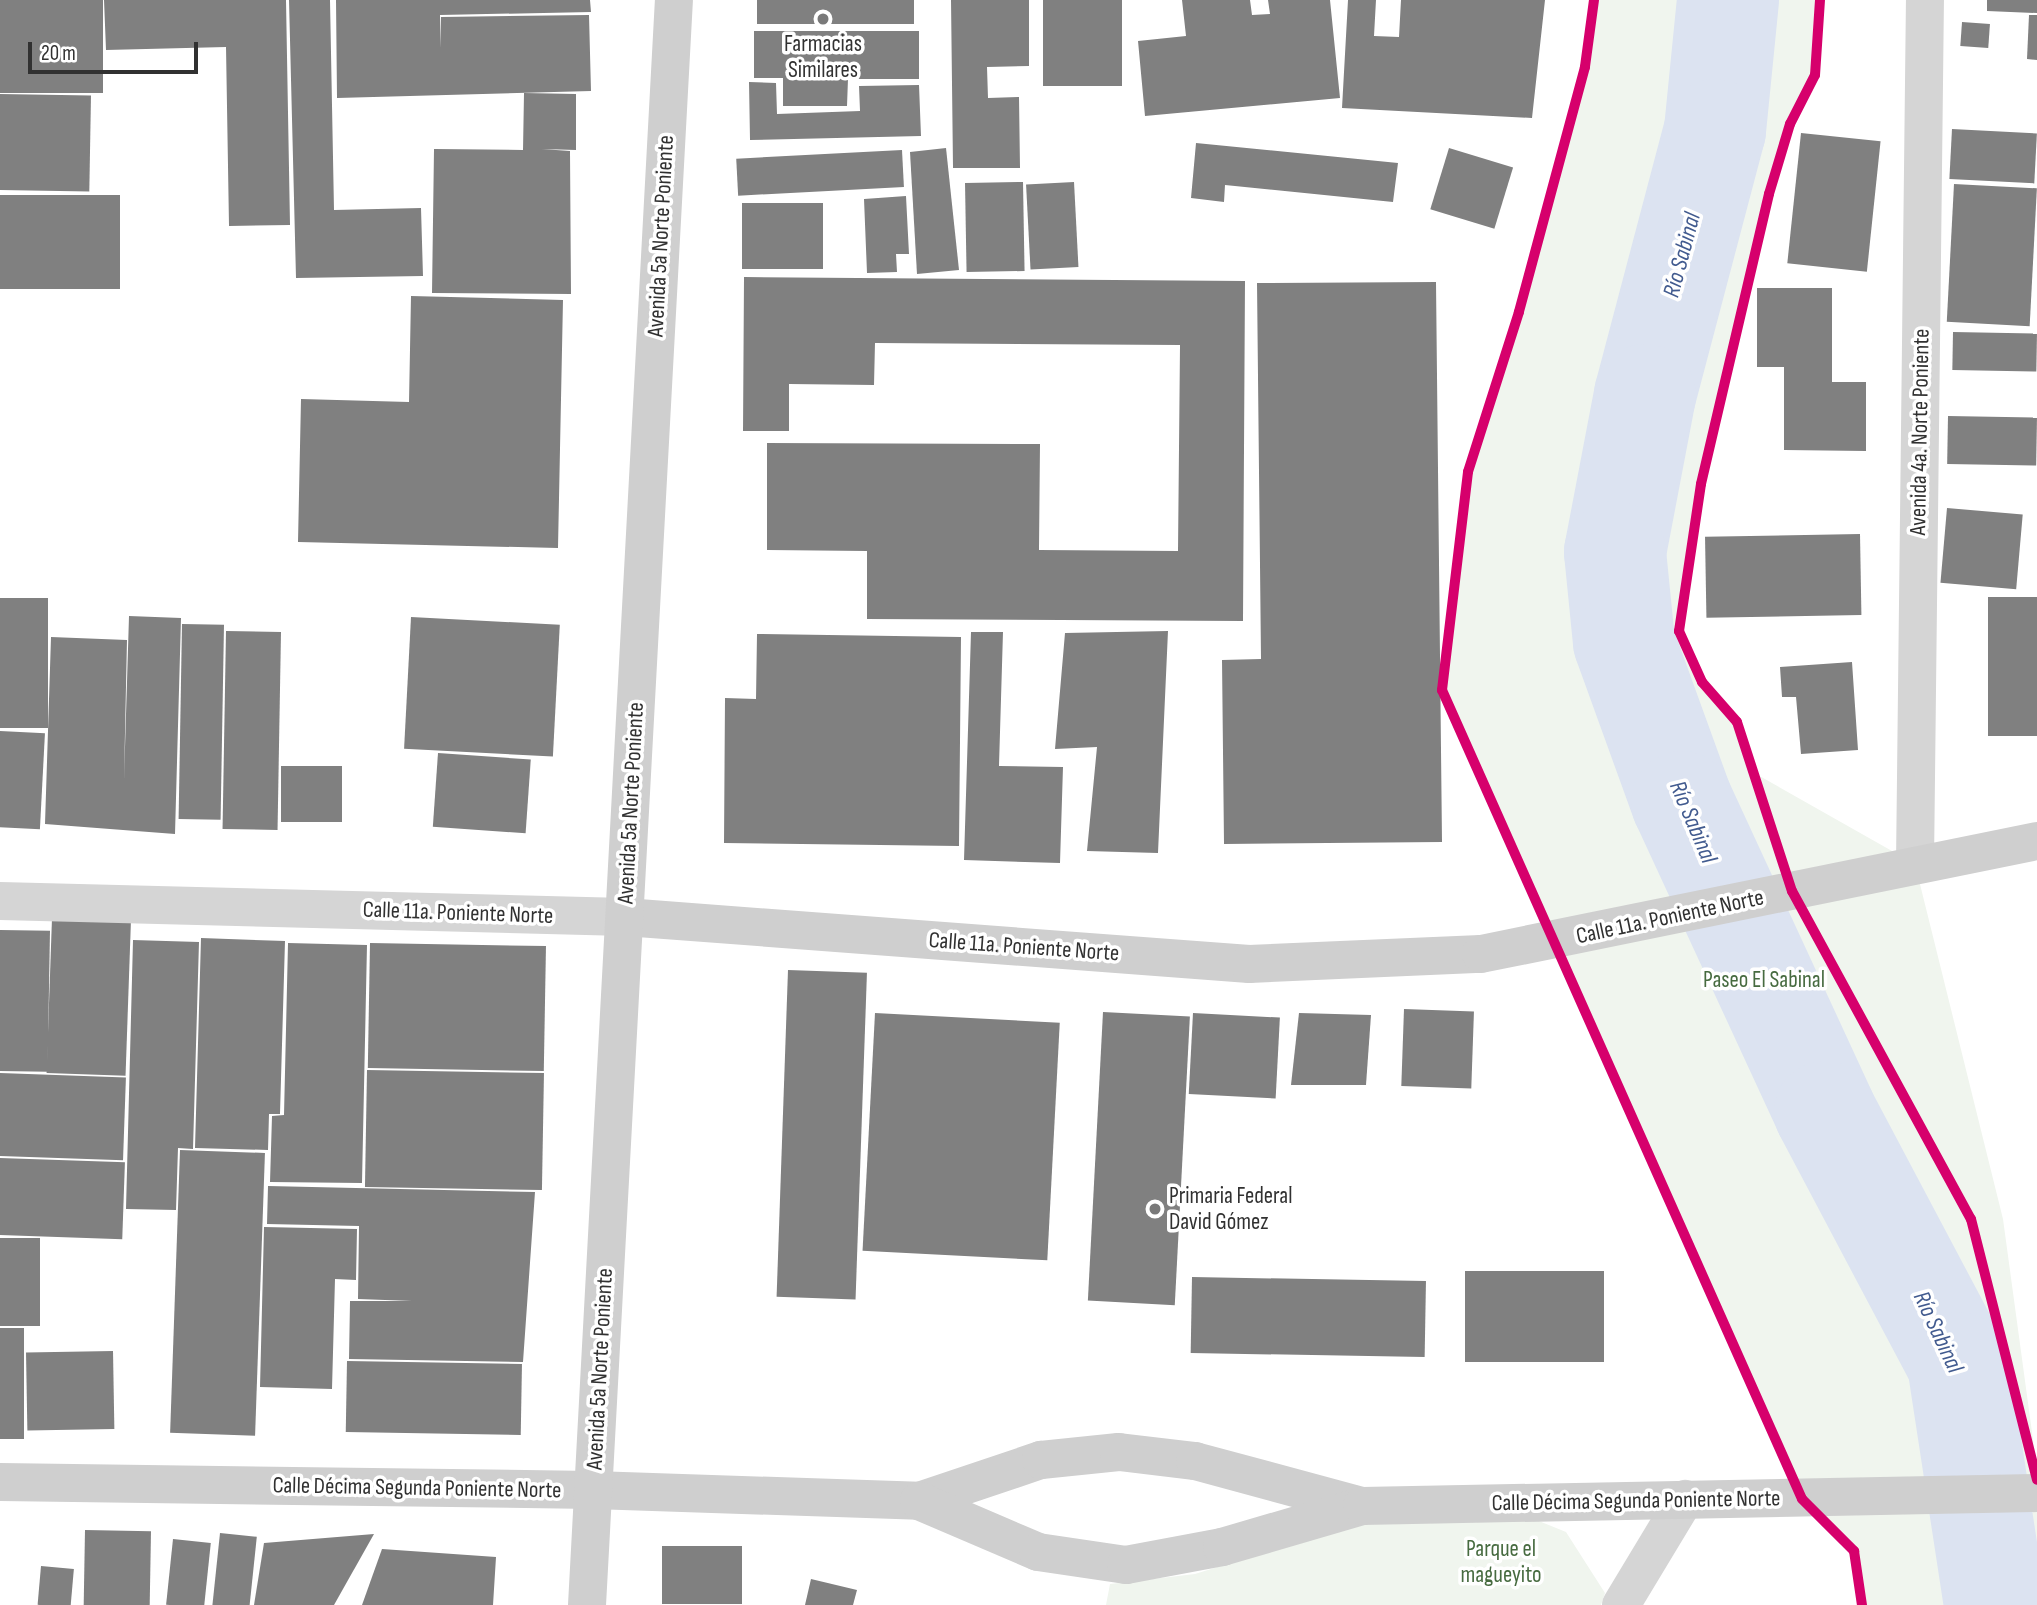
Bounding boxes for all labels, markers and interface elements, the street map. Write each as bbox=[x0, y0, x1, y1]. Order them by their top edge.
marker: Farmacias Similares bbox=[815, 11, 831, 27]
scale bar bbox=[32, 28, 201, 72]
place label: Farmacias Similares bbox=[784, 30, 862, 84]
text: 20 m bbox=[41, 41, 76, 66]
street label: Avenida 5a Norte Poniente bbox=[642, 134, 680, 338]
water label: Río Sabinal bbox=[1657, 209, 1707, 301]
street label: Avenida 4a. Norte Poniente bbox=[1904, 328, 1936, 536]
street label: Avenida 5a Norte Poniente bbox=[612, 701, 650, 905]
water label: Río Sabinal bbox=[1663, 776, 1723, 868]
street label: Calle 11a. Poniente Norte bbox=[1574, 884, 1766, 950]
street label: Calle 11a. Poniente Norte bbox=[362, 896, 554, 930]
street label: Calle 11a. Poniente Norte bbox=[928, 927, 1120, 967]
park label: Paseo El Sabinal bbox=[1703, 966, 1825, 994]
place label: Primaria Federal David Gómez bbox=[1169, 1182, 1292, 1236]
marker: Primaria Federal David Gómez bbox=[1147, 1201, 1163, 1217]
street label: Avenida 5a Norte Poniente bbox=[581, 1267, 619, 1471]
water label: Río Sabinal bbox=[1907, 1287, 1969, 1377]
street label: Calle Décima Segunda Poniente Norte bbox=[272, 1472, 562, 1504]
street label: Calle Décima Segunda Poniente Norte bbox=[1491, 1485, 1781, 1517]
park label: Parque el magueyito bbox=[1460, 1535, 1542, 1589]

